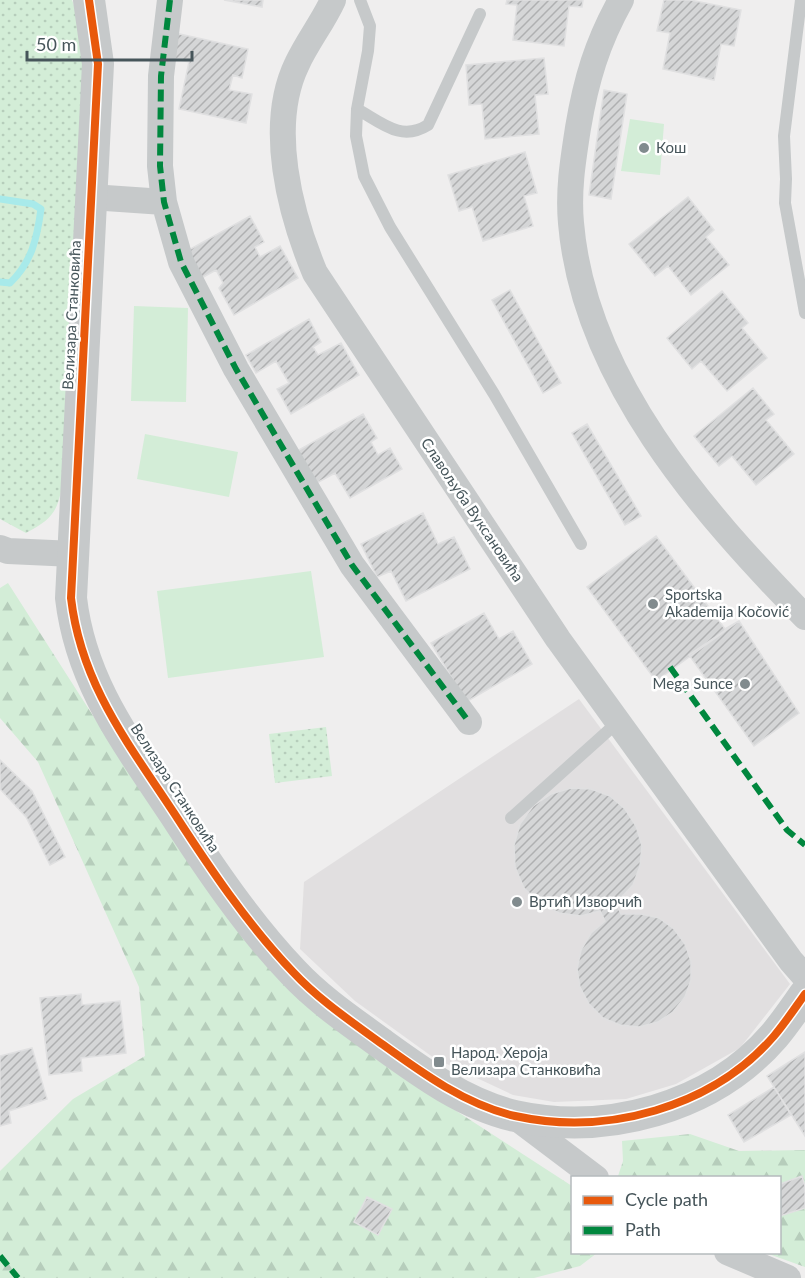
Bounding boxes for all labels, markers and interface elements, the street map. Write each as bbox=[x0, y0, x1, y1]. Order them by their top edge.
scale bar bbox=[27, 24, 192, 62]
text: 50 m bbox=[36, 33, 76, 55]
place label: Кош bbox=[656, 138, 686, 156]
marker: Кош bbox=[637, 141, 651, 155]
street label: Велизара Станковића bbox=[58, 240, 84, 390]
street label: Славољуба Вуксановића bbox=[418, 434, 528, 585]
place label: Sportska Akademija Kočović bbox=[665, 585, 789, 620]
marker: Sportska Akademija Kočović bbox=[646, 597, 660, 611]
place label: Mega Sunce bbox=[653, 674, 733, 692]
marker: Mega Sunce bbox=[738, 677, 752, 691]
street label: Велизара Станковића bbox=[128, 720, 224, 855]
place label: Вртић Изворчић bbox=[529, 892, 642, 910]
marker: Вртић Изворчић bbox=[510, 895, 524, 909]
place label: Народ. Хероја Велизара Станковића bbox=[451, 1043, 601, 1078]
marker: Народ. Хероја Велизара Станковића bbox=[432, 1055, 446, 1069]
legend bbox=[571, 1176, 781, 1254]
text: Cycle path bbox=[625, 1188, 708, 1210]
text: Path bbox=[625, 1218, 661, 1240]

